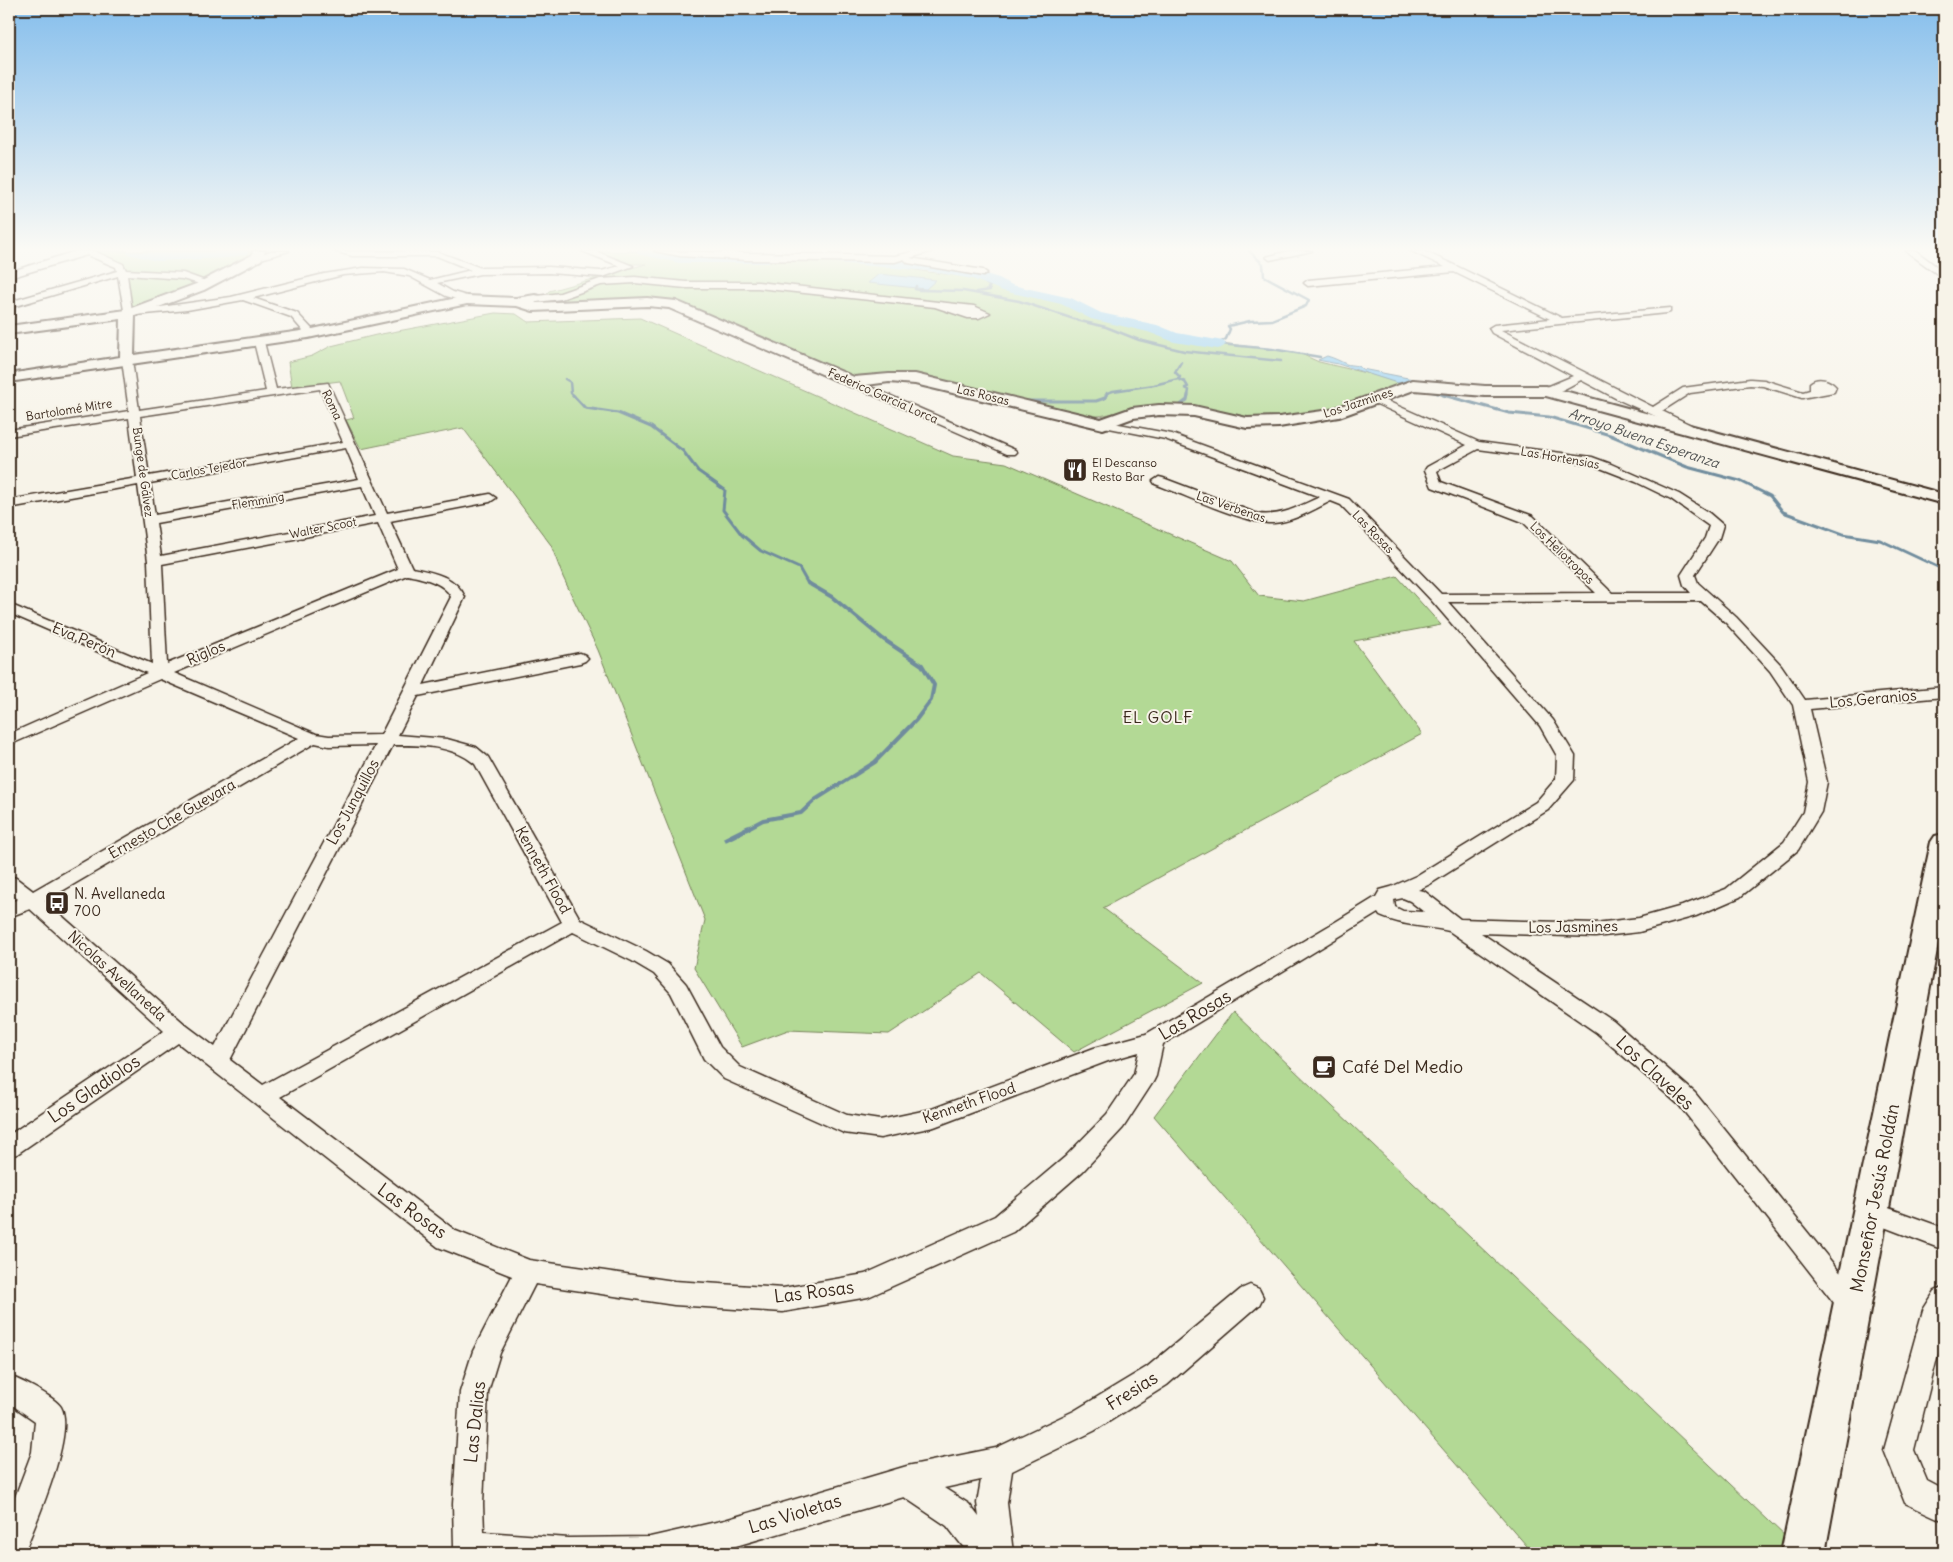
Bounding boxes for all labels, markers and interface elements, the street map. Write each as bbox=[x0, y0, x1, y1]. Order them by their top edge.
street label: Federico García Lorca bbox=[826, 365, 941, 427]
street label: Las Rosas bbox=[955, 381, 1011, 408]
street label: Los Jazmines bbox=[1321, 384, 1394, 421]
street label: Roma bbox=[319, 387, 346, 422]
street label: Bartolomé Mitre bbox=[25, 395, 113, 424]
water label: Arroyo Buena Esperanza bbox=[1566, 404, 1723, 473]
street label: Bunge de Gálvez bbox=[130, 426, 157, 518]
street label: Las Hortensias bbox=[1520, 443, 1601, 472]
street label: Carlos Tejedor bbox=[170, 454, 248, 483]
place label: El Descanso Resto Bar bbox=[1092, 455, 1157, 484]
restaurant icon: El Descanso Resto Bar bbox=[1062, 457, 1088, 483]
street label: Flemming bbox=[230, 488, 285, 513]
street label: Las Verbenas bbox=[1195, 488, 1268, 525]
street label: Las Rosas bbox=[1349, 507, 1397, 556]
street label: Walter Scoot bbox=[288, 514, 358, 541]
street label: Los Heliotropos bbox=[1527, 518, 1597, 587]
street label: Eva Perón bbox=[49, 618, 119, 662]
street label: Riglos bbox=[184, 636, 228, 669]
street label: Los Geranios bbox=[1829, 685, 1918, 712]
district label: EL GOLF bbox=[1123, 707, 1193, 727]
street label: Los Junquillos bbox=[322, 756, 383, 848]
street label: Ernesto Che Guevara bbox=[105, 774, 239, 863]
street label: Kenneth Flood bbox=[512, 823, 575, 917]
place label: N. Avellaneda 700 bbox=[74, 884, 166, 920]
bus stop icon: N. Avellaneda 700 bbox=[44, 890, 70, 916]
street label: Los Jasmines bbox=[1528, 916, 1618, 937]
street label: Nicolas Avellaneda bbox=[64, 926, 171, 1025]
street label: Las Rosas bbox=[1154, 984, 1235, 1045]
street label: Los Claveles bbox=[1611, 1031, 1699, 1115]
street label: Los Gladiolos bbox=[43, 1049, 144, 1128]
cafe icon: Café Del Medio bbox=[1311, 1054, 1337, 1080]
place label: Café Del Medio bbox=[1342, 1055, 1463, 1078]
street label: Kenneth Flood bbox=[920, 1078, 1018, 1127]
street label: Monseñor Jesús Roldán bbox=[1845, 1102, 1904, 1294]
street label: Las Rosas bbox=[373, 1178, 452, 1244]
street label: Las Rosas bbox=[773, 1275, 855, 1308]
street label: Fresias bbox=[1102, 1366, 1162, 1415]
street label: Las Dalias bbox=[459, 1380, 490, 1464]
street label: Las Violetas bbox=[746, 1488, 844, 1539]

